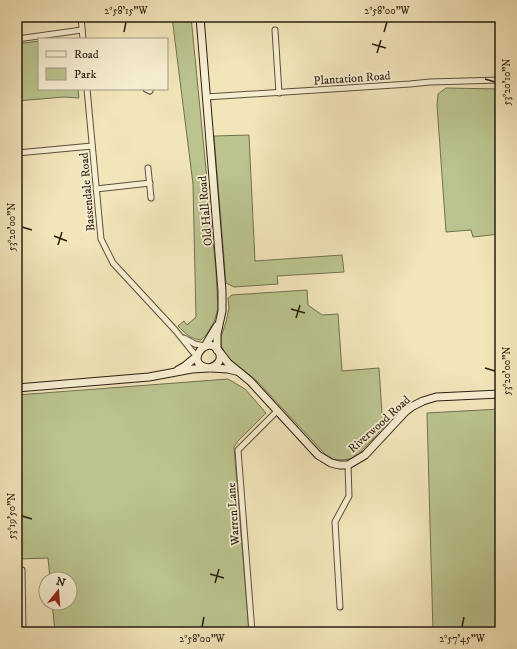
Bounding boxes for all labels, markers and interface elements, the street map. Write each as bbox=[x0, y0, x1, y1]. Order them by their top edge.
text: 2°58'15"W bbox=[104, 5, 149, 17]
text: 2°58'00"W bbox=[364, 5, 411, 17]
legend bbox=[38, 38, 168, 90]
text: Road bbox=[74, 47, 99, 62]
text: 53°20'10"N bbox=[501, 59, 513, 105]
text: Park bbox=[74, 67, 96, 82]
street label: Plantation Road bbox=[313, 68, 391, 89]
street label: Bassendale Road bbox=[77, 152, 98, 232]
street label: Old Hall Road bbox=[195, 175, 216, 247]
text: 53°20'00"N bbox=[6, 203, 18, 251]
text: 53°20'00"N bbox=[501, 347, 513, 395]
street label: Riverwood Road bbox=[345, 392, 414, 456]
street label: Warren Lane bbox=[224, 482, 243, 547]
text: 53°19'50"N bbox=[6, 493, 18, 539]
north arrow bbox=[38, 571, 78, 611]
text: N bbox=[54, 574, 67, 590]
text: 2°58'00"W bbox=[179, 633, 226, 645]
text: 2°57'45"W bbox=[439, 633, 486, 645]

